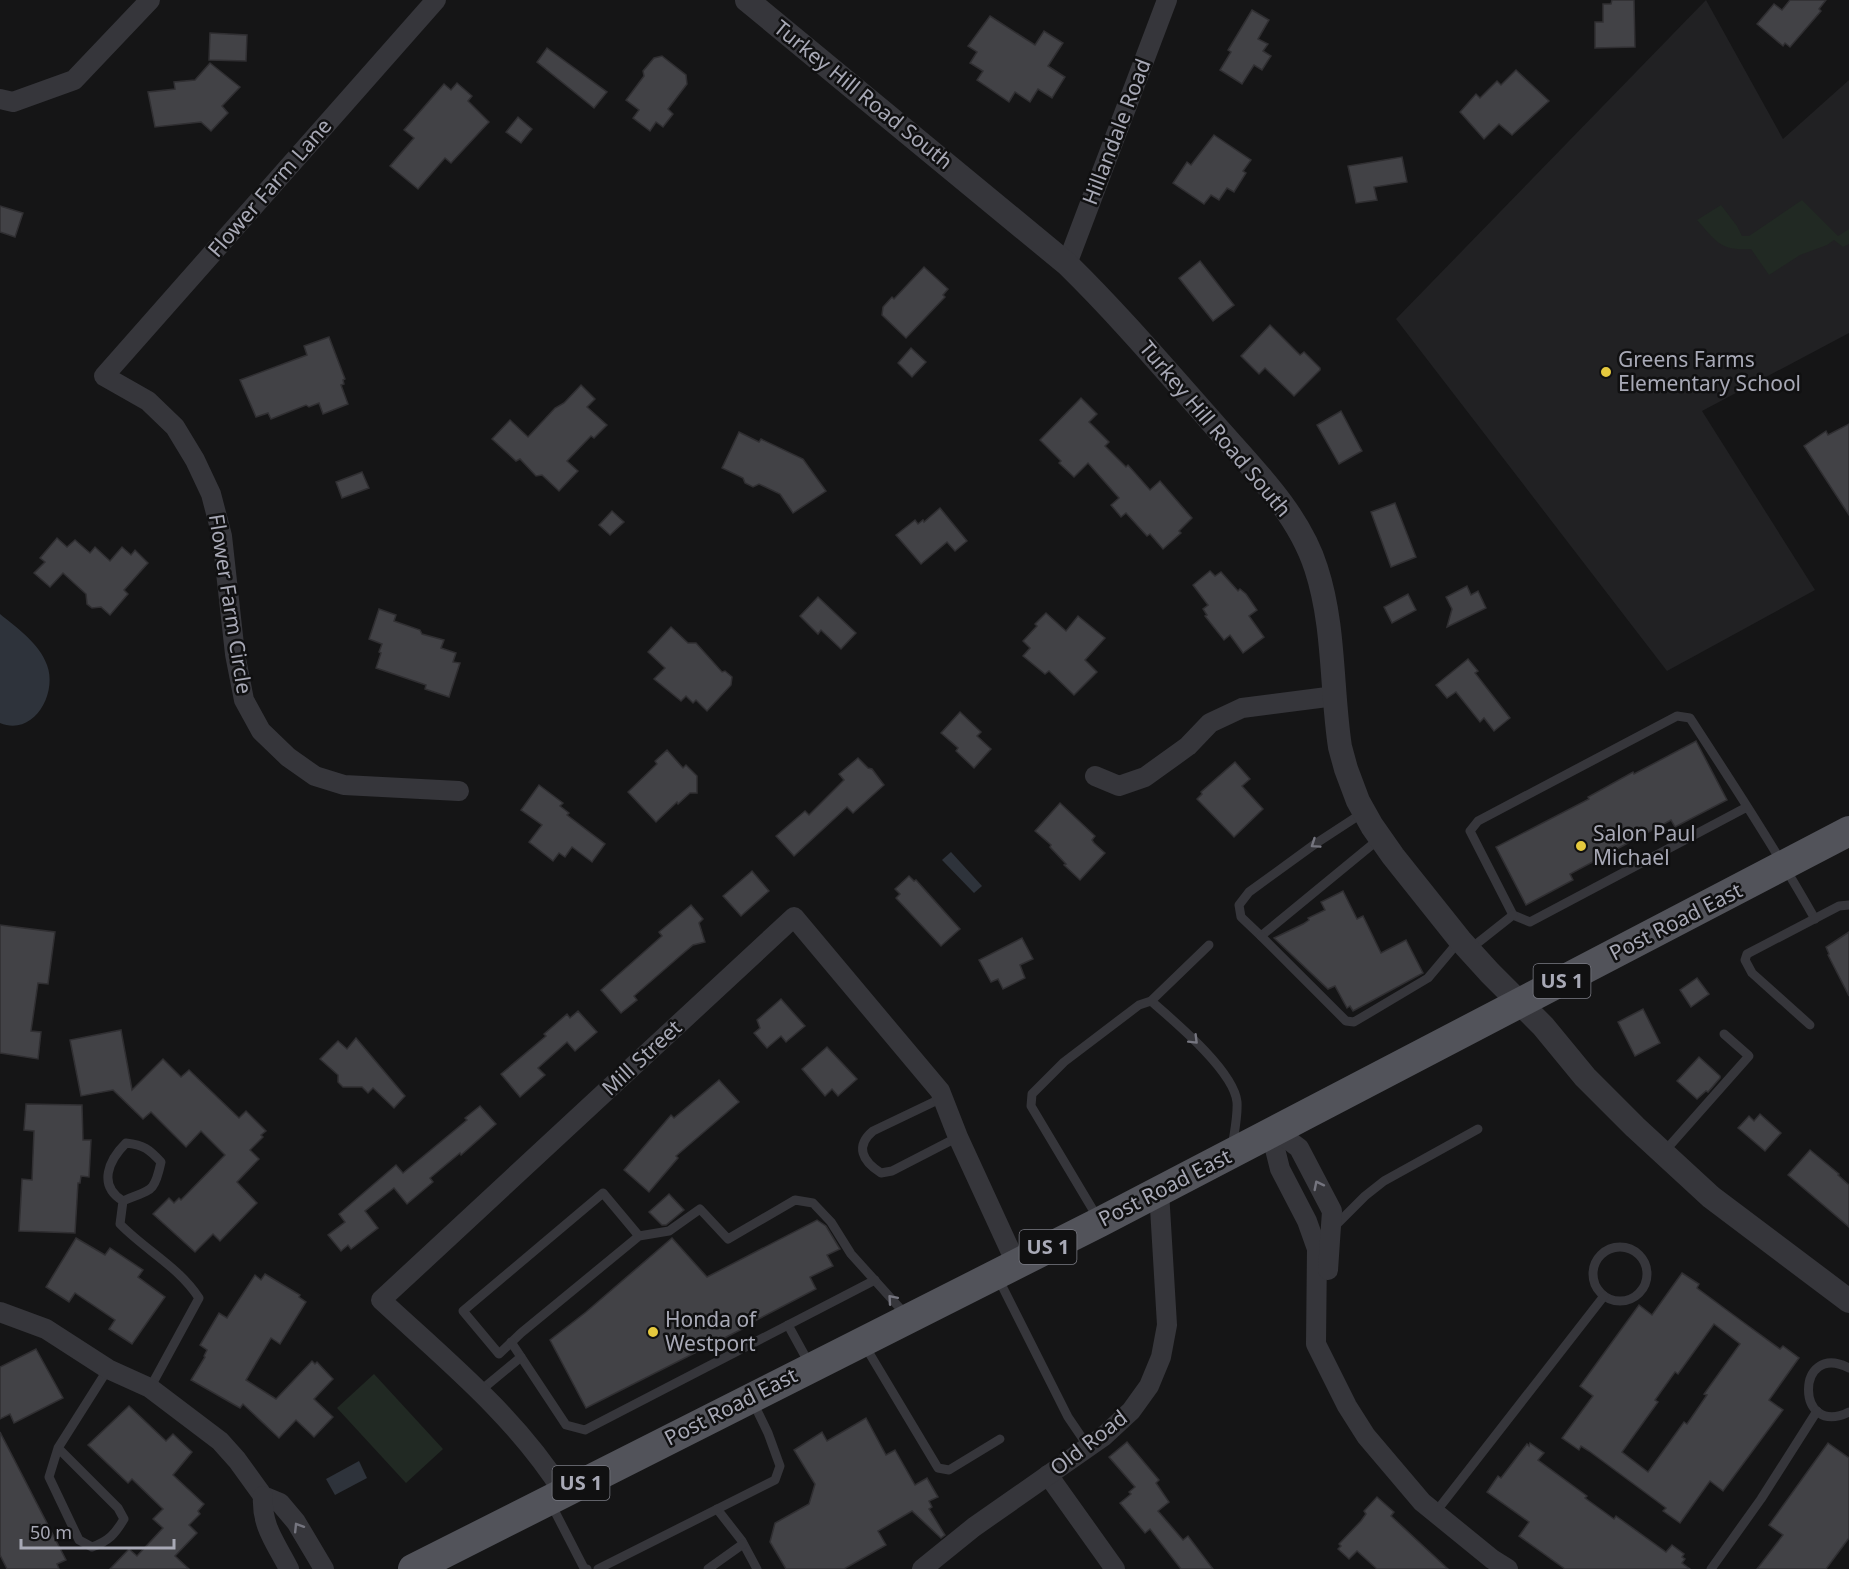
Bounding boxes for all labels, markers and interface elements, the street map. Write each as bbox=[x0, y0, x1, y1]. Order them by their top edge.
street label: Turkey Hill Road South bbox=[769, 13, 959, 175]
street label: Hillandale Road bbox=[1075, 55, 1157, 209]
street label: Flower Farm Lane bbox=[201, 112, 337, 263]
street label: Turkey Hill Road South bbox=[1134, 334, 1298, 522]
place label: Greens Farms Elementary School bbox=[1618, 345, 1801, 397]
marker: Greens Farms Elementary School bbox=[1599, 365, 1613, 379]
street label: Flower Farm Circle bbox=[203, 512, 259, 696]
place label: Salon Paul Michael bbox=[1593, 819, 1696, 871]
one-way arrow bbox=[1311, 837, 1322, 848]
marker: Salon Paul Michael bbox=[1574, 839, 1588, 853]
street label: Post Road East bbox=[1604, 875, 1747, 967]
road number: US 1 bbox=[1534, 964, 1590, 998]
street label: Mill Street bbox=[595, 1013, 688, 1101]
one-way arrow bbox=[1187, 1034, 1198, 1044]
street label: Post Road East bbox=[1093, 1141, 1236, 1233]
one-way arrow bbox=[1314, 1180, 1326, 1191]
road number: US 1 bbox=[1020, 1230, 1076, 1264]
one-way arrow bbox=[888, 1295, 899, 1306]
place label: Honda of Westport bbox=[665, 1305, 758, 1357]
marker: Honda of Westport bbox=[646, 1325, 660, 1339]
street label: Post Road East bbox=[659, 1360, 802, 1452]
street label: Old Road bbox=[1044, 1403, 1133, 1481]
road number: US 1 bbox=[552, 1466, 610, 1500]
scale bar bbox=[21, 1512, 174, 1550]
text: 50 m bbox=[30, 1520, 72, 1544]
one-way arrow bbox=[294, 1523, 306, 1533]

